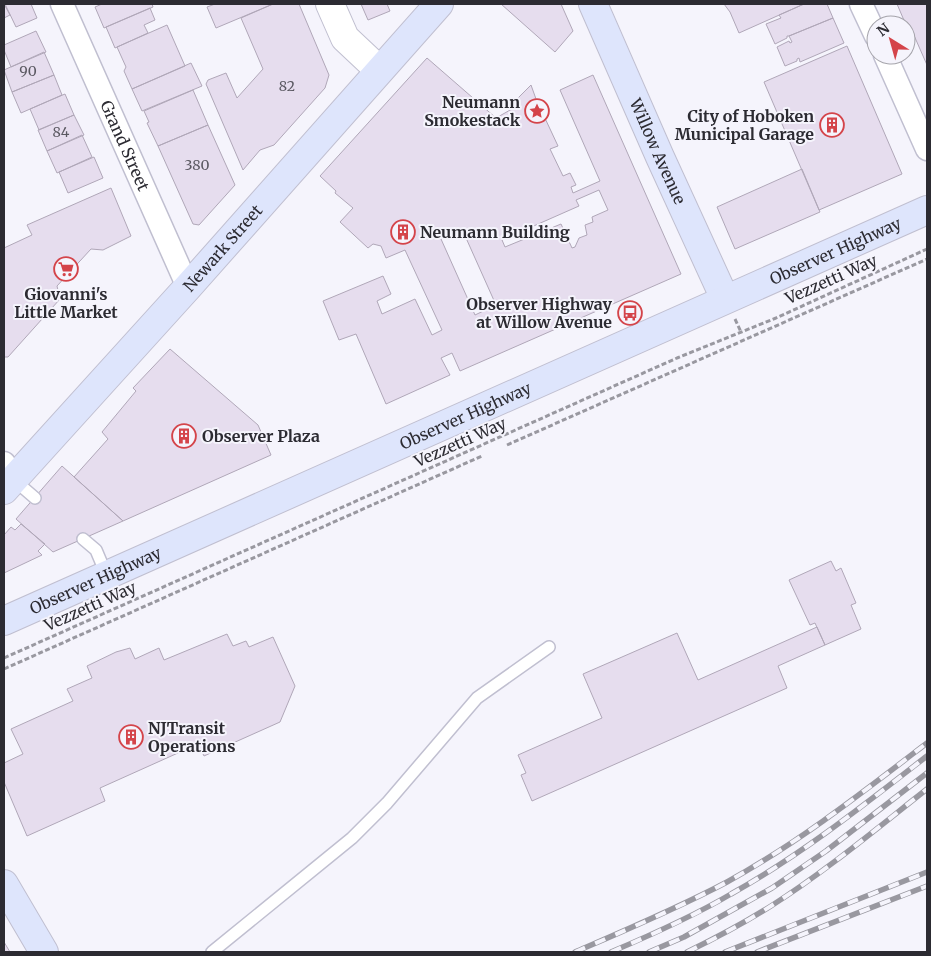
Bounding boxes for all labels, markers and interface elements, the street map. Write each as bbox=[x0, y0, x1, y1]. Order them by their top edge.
north arrow bbox=[866, 15, 916, 65]
text: N bbox=[873, 19, 893, 40]
house number: 90 bbox=[19, 62, 37, 80]
house number: 82 bbox=[279, 77, 295, 95]
place label: Neumann Smokestack bbox=[424, 92, 521, 130]
street label: Willow Avenue bbox=[625, 94, 690, 207]
street label: Grand Street bbox=[96, 97, 154, 195]
place icon: Neumann Smokestack bbox=[524, 98, 550, 124]
place label: City of Hoboken Municipal Garage bbox=[675, 106, 814, 144]
building icon: City of Hoboken Municipal Garage bbox=[819, 112, 845, 138]
house number: 84 bbox=[53, 123, 70, 141]
house number: 380 bbox=[184, 156, 210, 174]
street label: Newark Street bbox=[179, 200, 267, 296]
street label: Observer Highway bbox=[766, 213, 905, 289]
building icon: Neumann Building bbox=[390, 219, 416, 245]
place label: Neumann Building bbox=[420, 222, 570, 242]
street label: Vezzetti Way bbox=[781, 250, 881, 309]
supermarket icon: Giovanni's Little Market bbox=[53, 256, 79, 282]
place label: Giovanni's Little Market bbox=[14, 284, 118, 322]
place label: Observer Highway at Willow Avenue bbox=[466, 294, 613, 332]
bus stop icon: Observer Highway at Willow Avenue bbox=[617, 300, 643, 326]
street label: Observer Highway bbox=[396, 377, 535, 454]
street label: Vezzetti Way bbox=[410, 413, 510, 472]
building icon: Observer Plaza bbox=[171, 423, 197, 449]
place label: Observer Plaza bbox=[202, 426, 320, 446]
street label: Observer Highway bbox=[26, 542, 165, 618]
street label: Vezzetti Way bbox=[40, 577, 140, 636]
place label: NJTransit Operations bbox=[148, 718, 236, 756]
building icon: NJTransit Operations bbox=[118, 724, 144, 750]

